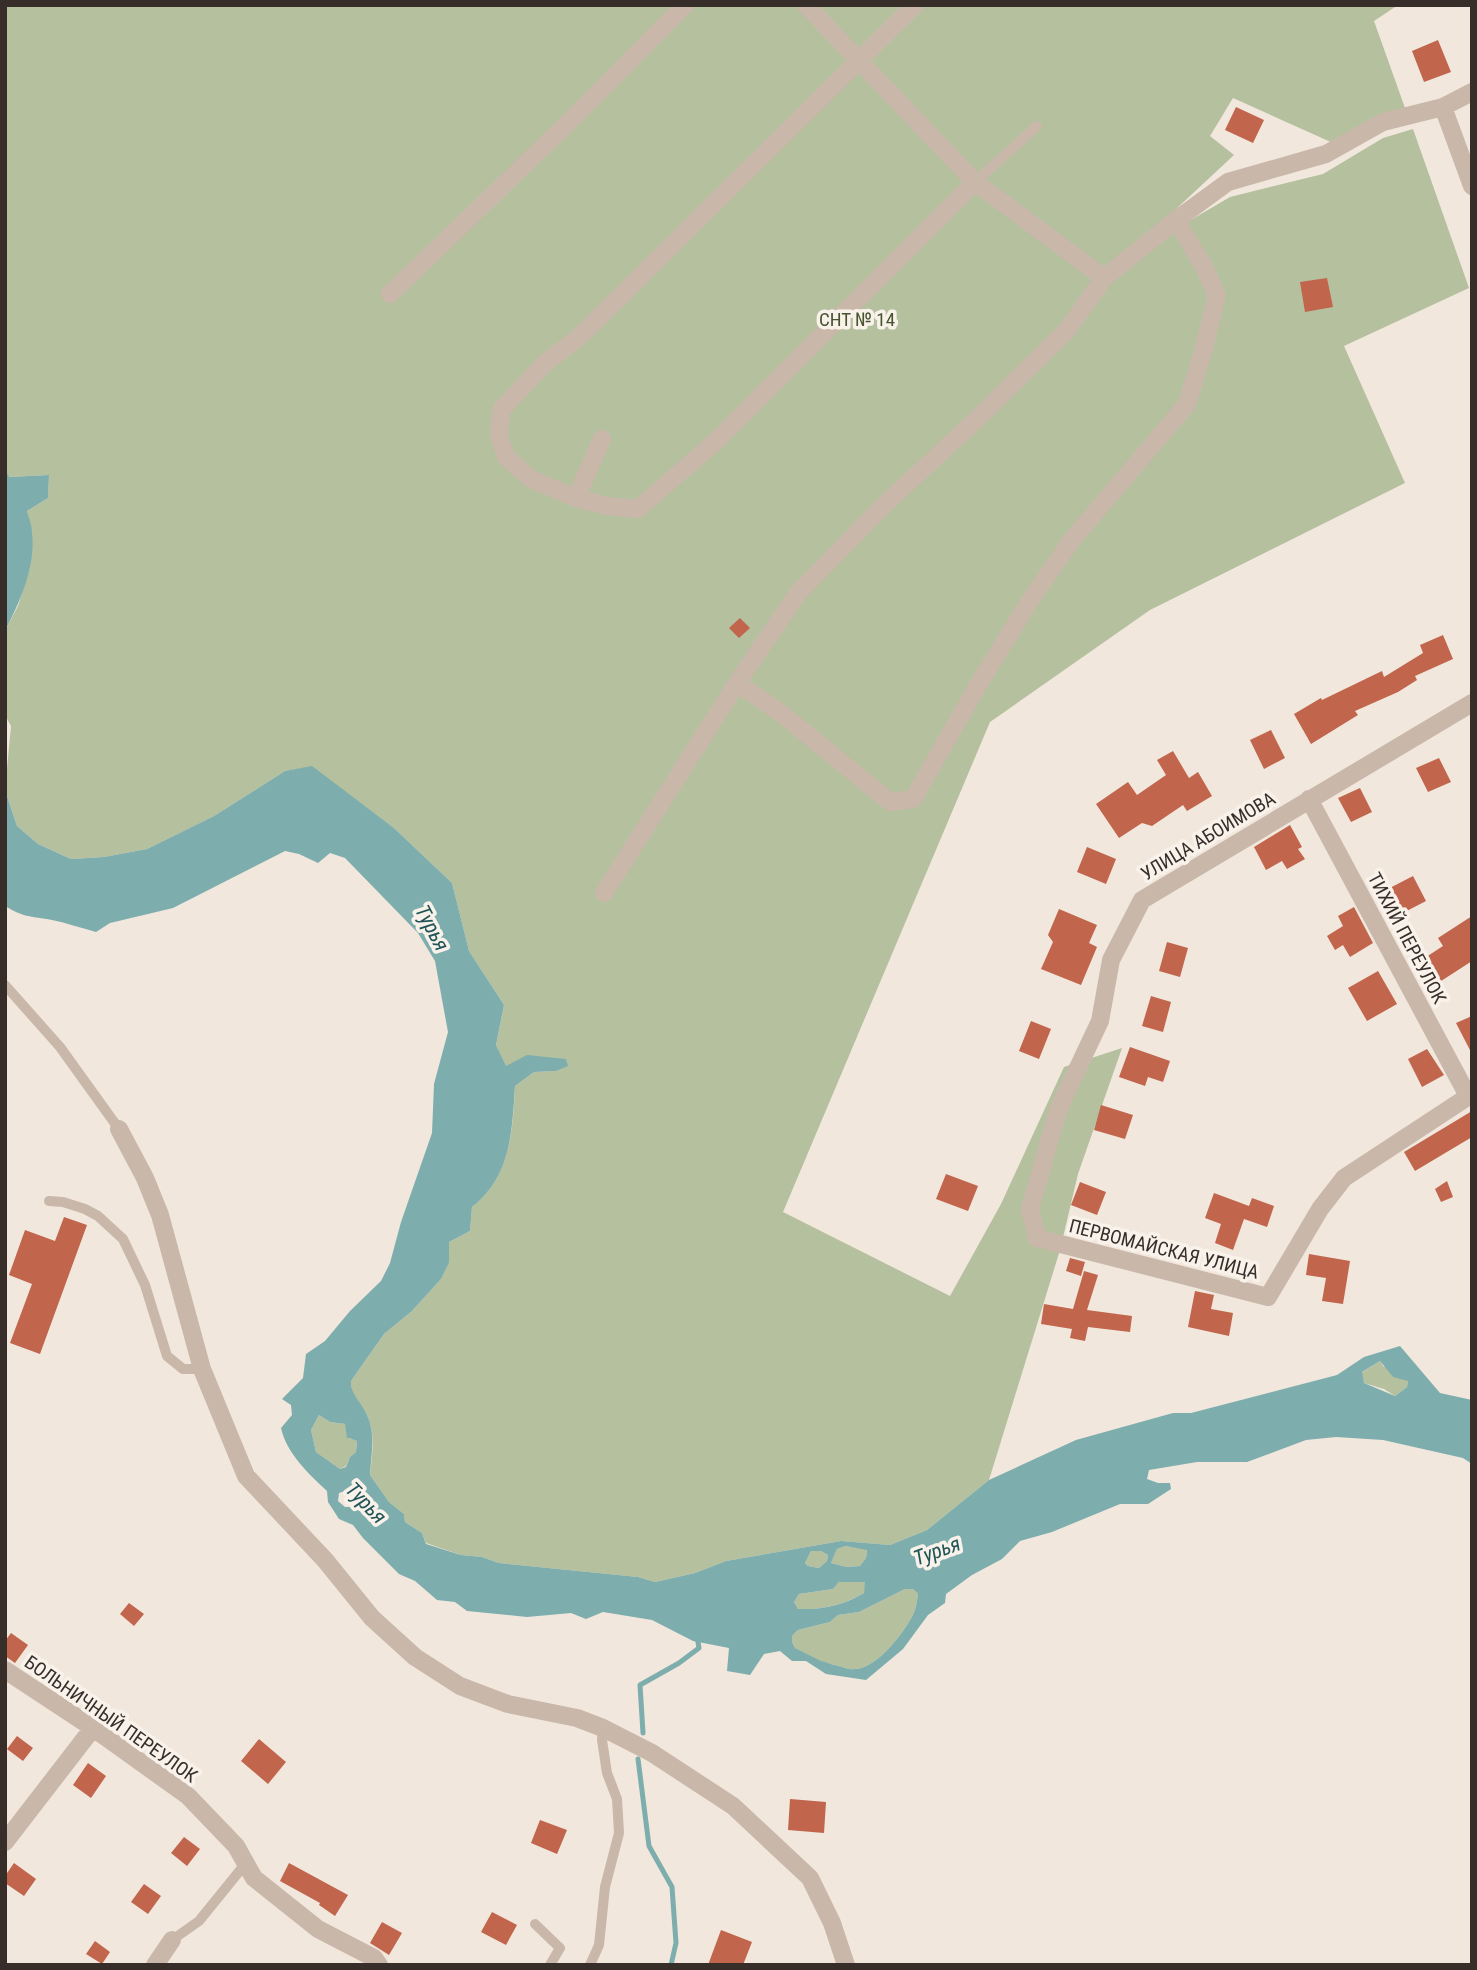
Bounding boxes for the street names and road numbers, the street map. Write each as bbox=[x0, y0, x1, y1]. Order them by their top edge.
street label: УЛИЦА АБОИМОВА bbox=[1137, 787, 1279, 885]
street label: ТИХИЙ ПЕРЕУЛОК bbox=[1363, 869, 1451, 1008]
street label: ПЕРВОМАЙСКАЯ УЛИЦА bbox=[1067, 1214, 1261, 1284]
street label: БОЛЬНИЧНЫЙ ПЕРЕУЛОК bbox=[20, 1651, 202, 1788]

